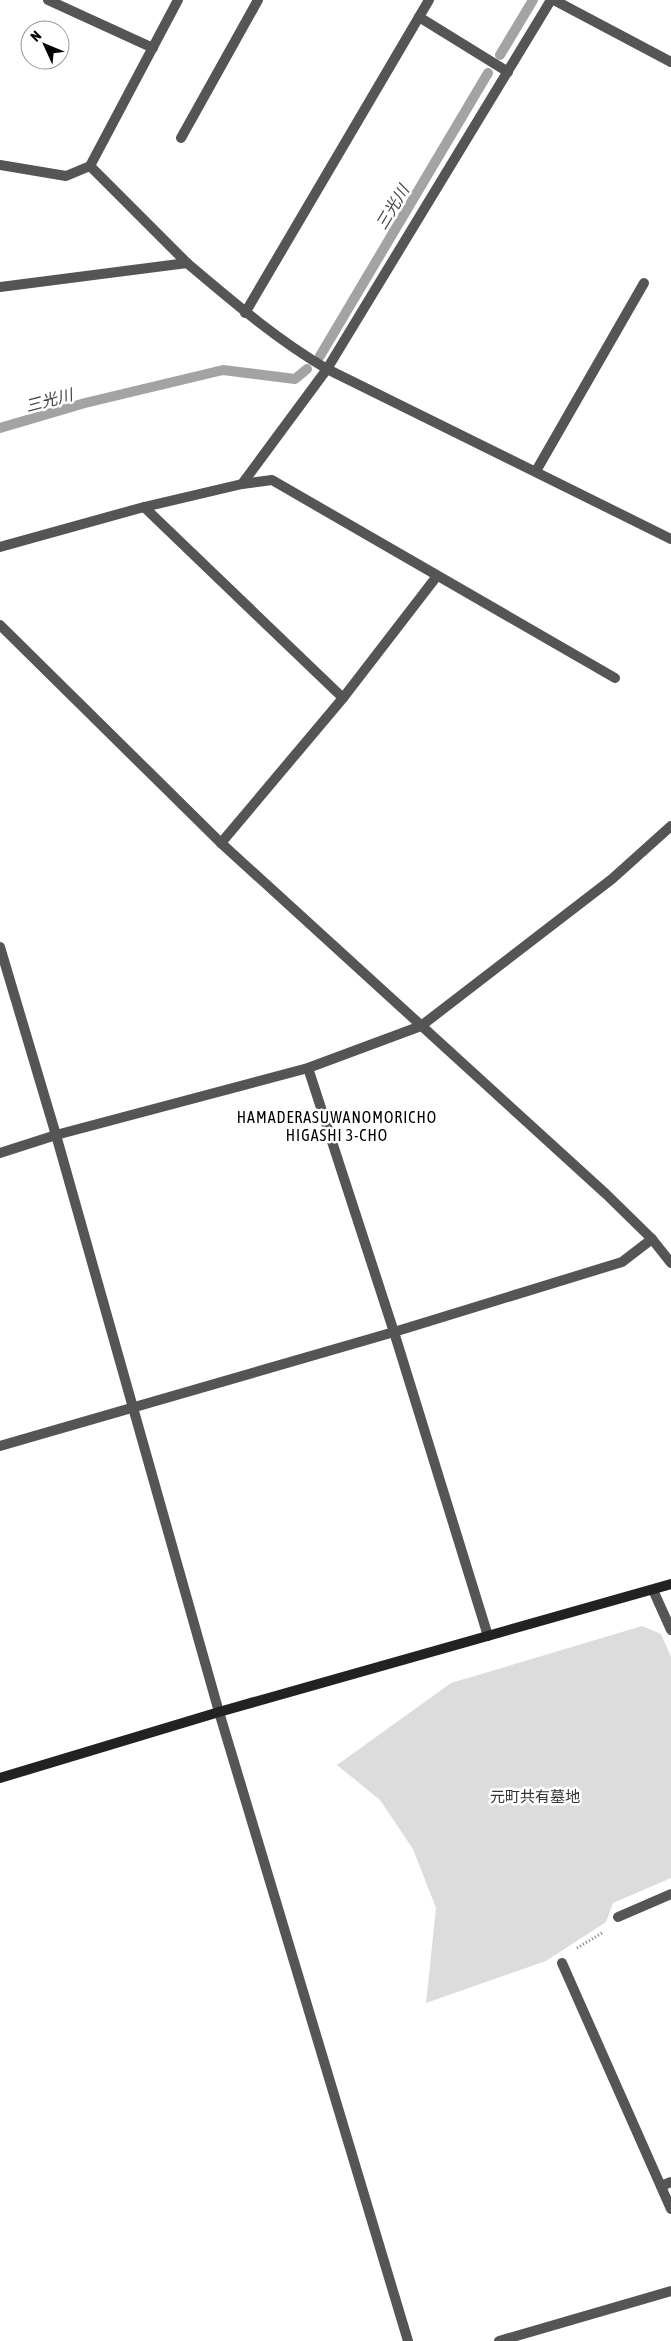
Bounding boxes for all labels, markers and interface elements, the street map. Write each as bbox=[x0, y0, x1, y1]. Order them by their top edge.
north arrow bbox=[20, 20, 70, 70]
text: N bbox=[27, 27, 44, 44]
water label: 三光川 bbox=[372, 180, 413, 232]
water label: 三光川 bbox=[23, 385, 76, 415]
district label: HAMADERASUWANOMORICHO HIGASHI 3-CHO bbox=[237, 1108, 437, 1144]
park label: 元町共有墓地 bbox=[490, 1788, 580, 1805]

